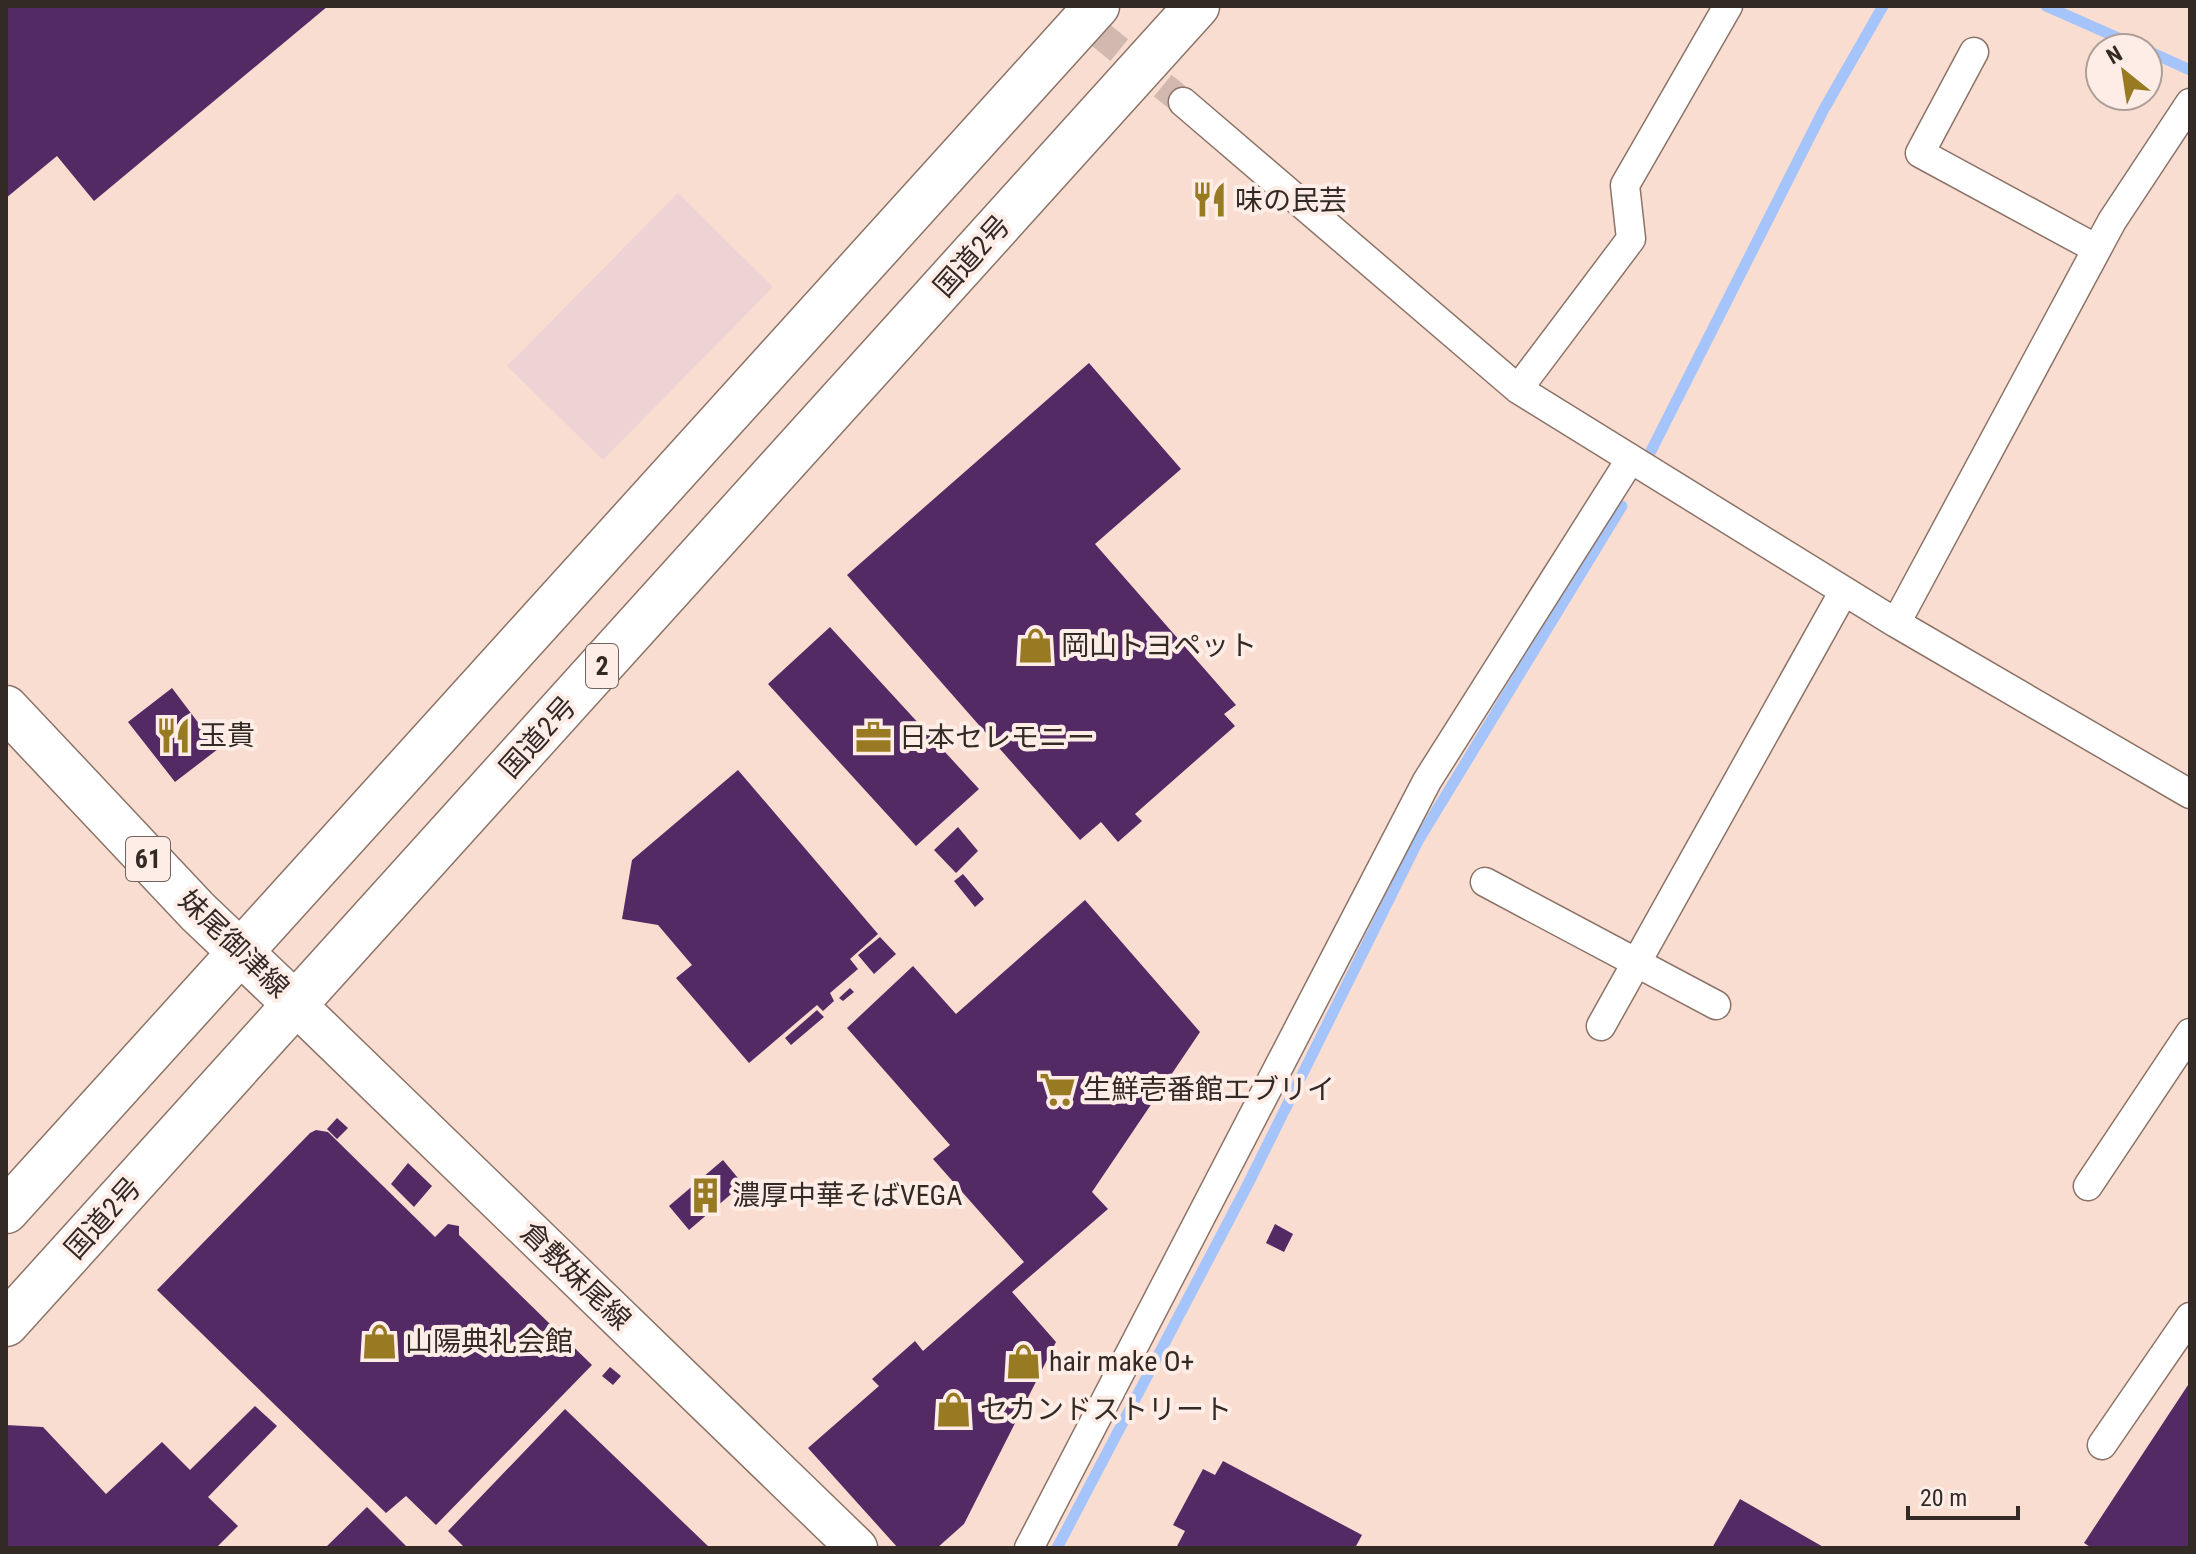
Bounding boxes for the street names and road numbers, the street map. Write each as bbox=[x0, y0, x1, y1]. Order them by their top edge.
street label: 国道2号 bbox=[927, 209, 1017, 303]
road number: 2 bbox=[586, 644, 618, 688]
street label: 国道2号 bbox=[493, 690, 583, 784]
road number: 61 bbox=[126, 837, 170, 881]
street label: 妹尾御津線 bbox=[172, 883, 296, 1005]
street label: 国道2号 bbox=[58, 1171, 148, 1265]
street label: 倉敷妹尾線 bbox=[514, 1215, 638, 1337]

